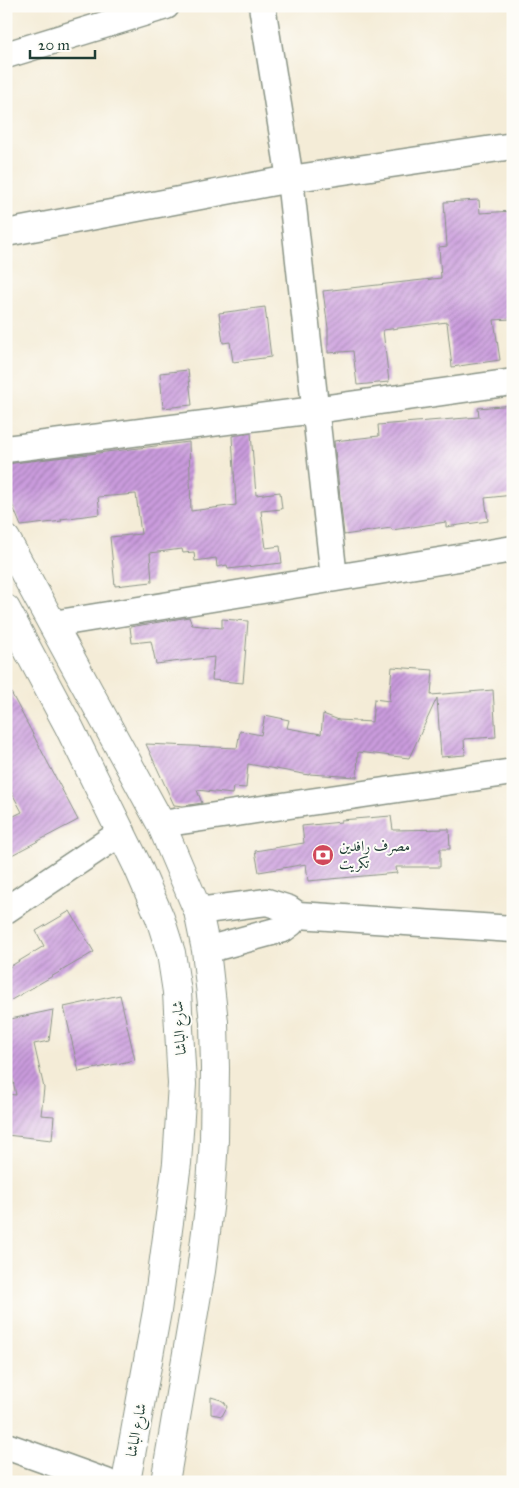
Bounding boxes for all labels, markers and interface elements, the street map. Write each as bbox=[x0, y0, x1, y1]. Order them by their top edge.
scale bar bbox=[30, 28, 95, 60]
text: 20 m bbox=[38, 36, 70, 54]
place label: مصرف رافدين تكريت bbox=[339, 837, 410, 873]
bank icon: مصرف رافدين تكريت bbox=[311, 843, 335, 867]
street label: شارع الباشا bbox=[168, 1000, 194, 1056]
street label: شارع الباشا bbox=[122, 1402, 154, 1459]

